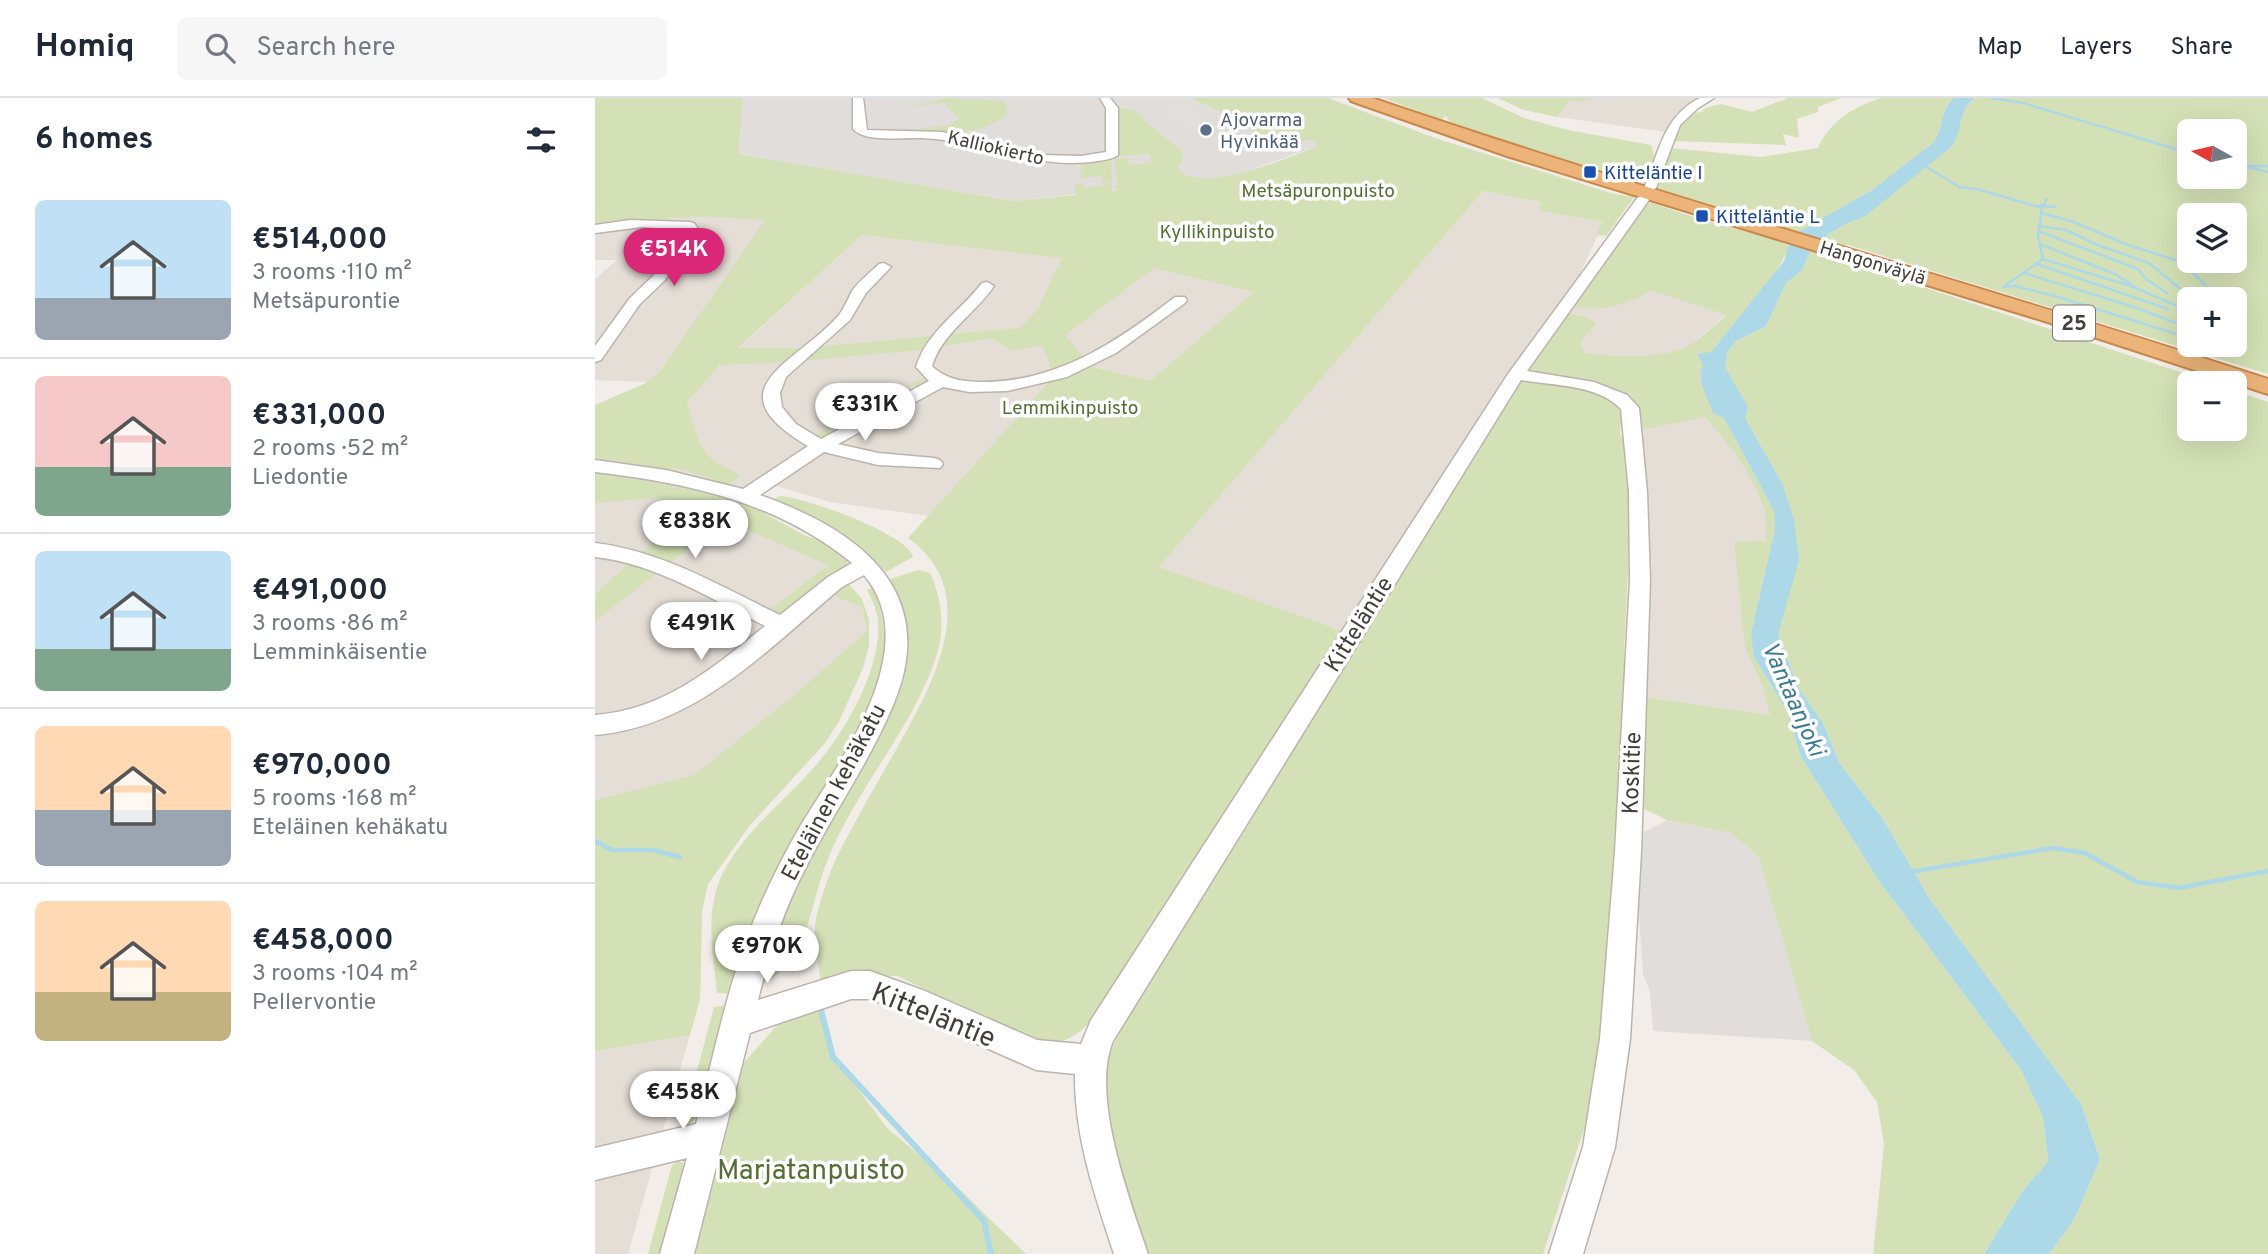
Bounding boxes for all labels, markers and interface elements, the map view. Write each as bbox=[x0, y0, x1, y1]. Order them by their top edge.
search box bbox=[177, 17, 667, 80]
text: Homiq bbox=[35, 27, 135, 69]
icon: search bbox=[201, 29, 239, 67]
text: Search here bbox=[257, 32, 395, 65]
text: Map bbox=[1977, 33, 2022, 63]
text: Layers bbox=[2060, 33, 2132, 63]
text: Share bbox=[2170, 33, 2233, 63]
place label: Ajovarma Hyvinkää bbox=[1220, 109, 1302, 155]
north arrow bbox=[2177, 119, 2247, 189]
map controls bbox=[2177, 119, 2247, 441]
icon: filters bbox=[522, 121, 560, 159]
text: 6 homes bbox=[35, 122, 153, 159]
marker: Ajovarma Hyvinkää bbox=[1198, 122, 1214, 138]
street label: Kalliokierto bbox=[945, 126, 1046, 172]
place label: Kitteläntie I bbox=[1604, 162, 1703, 186]
marker: Kitteläntie I bbox=[1582, 164, 1598, 180]
park label: Metsäpuronpuisto bbox=[1241, 180, 1395, 204]
button: layers bbox=[2177, 203, 2247, 273]
place label: Kitteläntie L bbox=[1716, 206, 1820, 230]
marker: Kitteläntie L bbox=[1694, 208, 1710, 224]
park label: Kyllikinpuisto bbox=[1159, 221, 1275, 245]
text: €514,000 bbox=[252, 222, 388, 259]
icon: home bbox=[91, 228, 175, 312]
pin: €514K bbox=[625, 228, 723, 288]
text: €514K bbox=[640, 236, 708, 265]
street label: Hangonväylä bbox=[1816, 236, 1928, 291]
text: 3 rooms · 110 m² bbox=[252, 259, 412, 288]
button: + bbox=[2177, 287, 2247, 357]
text: Metsäpurontie bbox=[252, 288, 400, 317]
road number: 25 bbox=[2053, 306, 2095, 341]
button: − bbox=[2177, 371, 2247, 441]
pin: €331K bbox=[816, 384, 914, 443]
text: €331K bbox=[831, 391, 899, 420]
park label: Lemmikinpuisto bbox=[1002, 397, 1138, 421]
text: €331,000 bbox=[252, 398, 386, 435]
icon: home bbox=[91, 404, 175, 488]
text: 2 rooms · 52 m² bbox=[252, 435, 408, 464]
text: Liedontie bbox=[252, 464, 348, 493]
pin: €838K bbox=[646, 500, 744, 560]
text: €838K bbox=[658, 508, 732, 537]
street label: Kitteläntie bbox=[1319, 572, 1401, 679]
text: €491,000 bbox=[252, 573, 388, 610]
icon: home bbox=[91, 579, 175, 663]
pin: €491K bbox=[652, 602, 750, 662]
text: 3 rooms · 86 m² bbox=[252, 610, 408, 639]
text: €491K bbox=[667, 610, 735, 639]
water label: Vantaanjoki bbox=[1754, 638, 1831, 763]
text: Lemminkäisentie bbox=[252, 639, 427, 668]
street label: Eteläinen kehäkatu bbox=[776, 700, 894, 887]
street label: Koskitie bbox=[1618, 731, 1649, 815]
text: €970,000 bbox=[252, 748, 392, 785]
icon: home bbox=[91, 754, 175, 838]
text: 5 rooms · 168 m² bbox=[252, 785, 417, 814]
text: Eteläinen kehäkatu bbox=[252, 814, 448, 843]
text: €458,000 bbox=[252, 923, 394, 960]
pin: €970K bbox=[718, 926, 816, 985]
icon: home bbox=[91, 929, 175, 1013]
text: €970K bbox=[731, 933, 803, 962]
text: 3 rooms · 104 m² bbox=[252, 960, 417, 989]
street label: Kitteläntie bbox=[866, 976, 1000, 1058]
text: Pellervontie bbox=[252, 989, 376, 1018]
pin: €458K bbox=[634, 1072, 732, 1131]
text: €458K bbox=[646, 1079, 720, 1108]
park label: Marjatanpuisto bbox=[717, 1154, 905, 1190]

